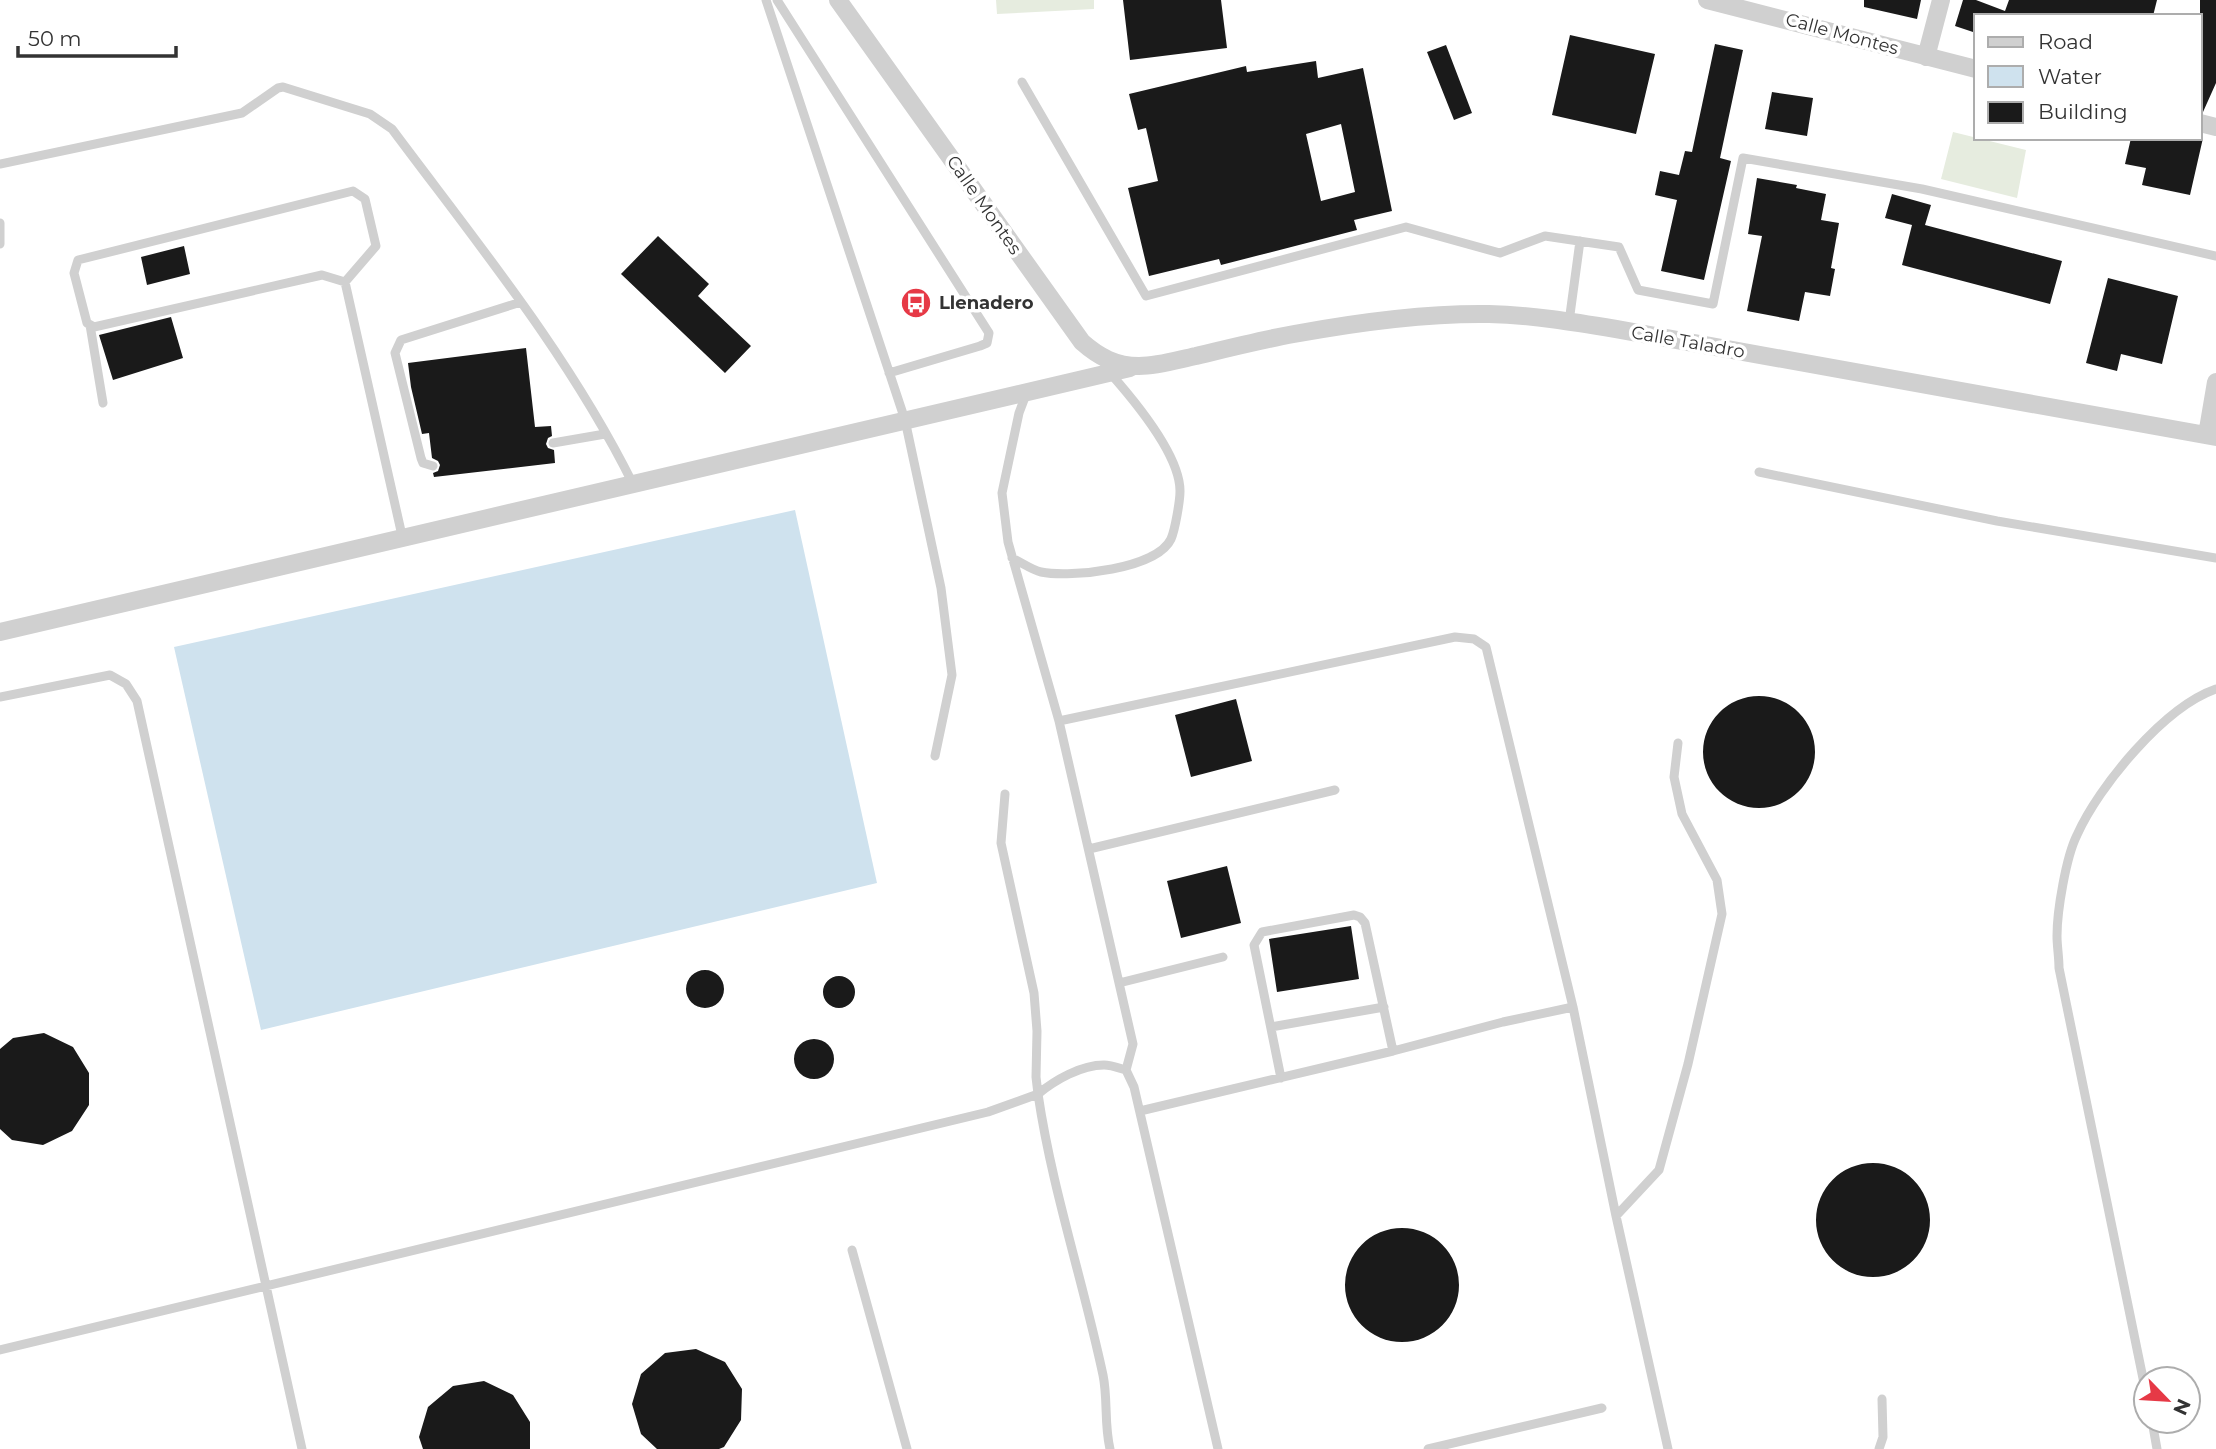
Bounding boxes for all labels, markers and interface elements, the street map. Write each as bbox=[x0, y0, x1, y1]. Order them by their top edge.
street label: Calle Montes bbox=[1783, 8, 1901, 60]
scale bar bbox=[18, 14, 175, 58]
legend bbox=[1974, 14, 2202, 140]
text: 50 m bbox=[28, 26, 82, 51]
text: Road bbox=[2038, 29, 2093, 54]
text: Water bbox=[2038, 64, 2102, 89]
text: Building bbox=[2038, 99, 2128, 124]
street label: Calle Montes bbox=[942, 151, 1026, 259]
bus stop icon: Llenadero bbox=[899, 286, 933, 320]
place label: Llenadero bbox=[939, 292, 1034, 314]
street label: Calle Taladro bbox=[1630, 321, 1746, 363]
north arrow bbox=[2132, 1365, 2202, 1435]
text: N bbox=[2168, 1395, 2196, 1419]

